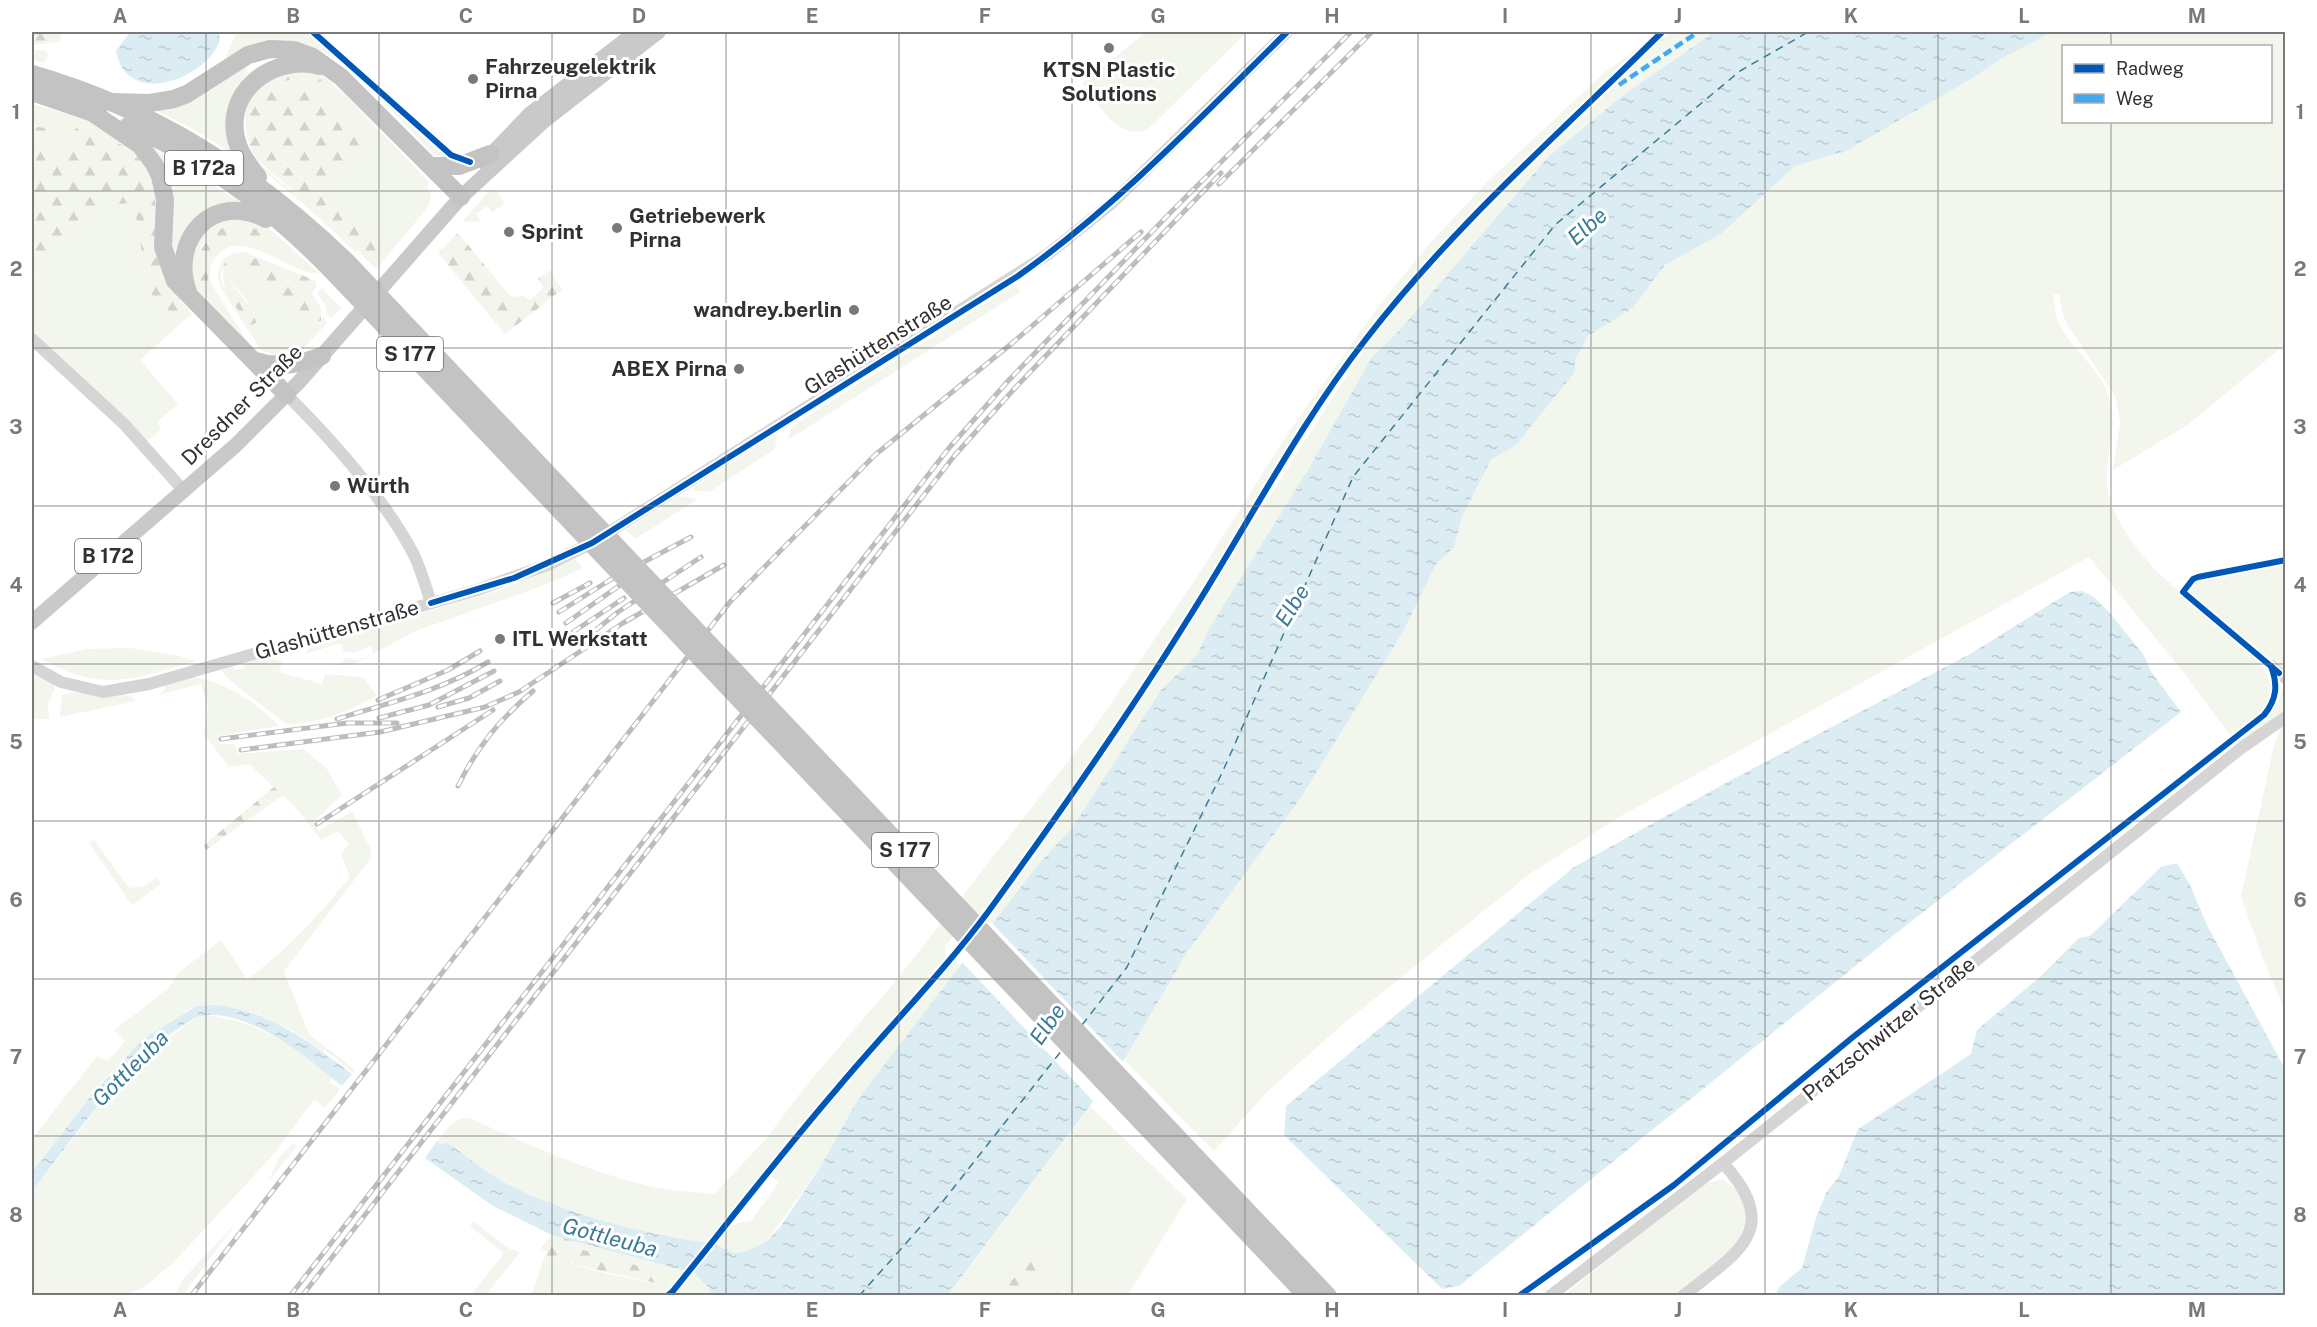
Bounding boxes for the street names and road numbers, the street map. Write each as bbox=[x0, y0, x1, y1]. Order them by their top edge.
road number: B 172a bbox=[165, 151, 243, 185]
street label: Glashüttenstraße bbox=[799, 289, 956, 400]
road number: S 177 bbox=[377, 337, 443, 371]
street label: Dresdner Straße bbox=[176, 339, 307, 470]
road number: B 172 bbox=[75, 539, 141, 573]
street label: Glashüttenstraße bbox=[252, 594, 422, 665]
road number: S 177 bbox=[872, 833, 938, 867]
street label: Pratzschwitzer Straße bbox=[1797, 951, 1980, 1106]

